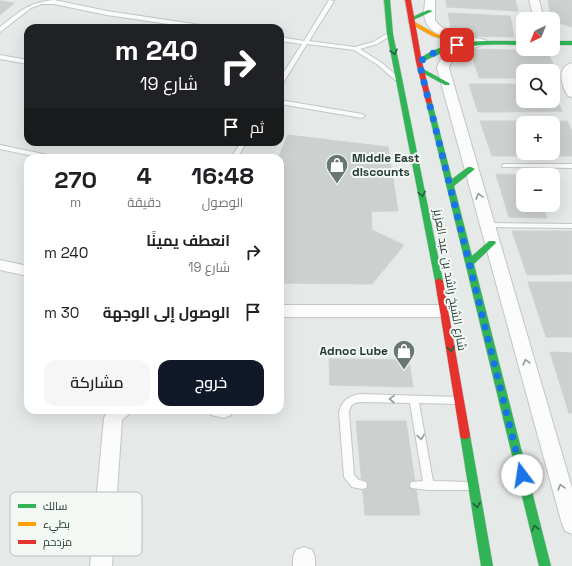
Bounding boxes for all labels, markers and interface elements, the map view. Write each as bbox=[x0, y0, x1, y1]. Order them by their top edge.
north arrow bbox=[516, 12, 560, 56]
map controls bbox=[516, 12, 560, 212]
pin bbox=[440, 28, 474, 62]
text: 240 m bbox=[115, 32, 198, 68]
icon: arrive bbox=[446, 34, 468, 56]
icon: right bbox=[212, 40, 264, 92]
one-way arrow bbox=[389, 49, 398, 56]
button: search bbox=[516, 64, 560, 108]
text: شارع 19 bbox=[140, 72, 198, 95]
icon: arrive bbox=[220, 116, 242, 138]
button: + bbox=[516, 116, 560, 160]
text: ثم bbox=[250, 118, 264, 137]
place label: Middle East discounts bbox=[352, 150, 419, 180]
shop icon: Middle East discounts bbox=[324, 152, 350, 185]
text: 4 bbox=[137, 160, 152, 191]
text: 16:48 bbox=[191, 160, 254, 191]
text: 270 bbox=[54, 164, 97, 195]
button: − bbox=[516, 168, 560, 212]
one-way arrow bbox=[417, 191, 426, 197]
one-way arrow bbox=[475, 193, 484, 200]
text: m bbox=[70, 194, 81, 211]
text: دقيقة bbox=[127, 194, 161, 211]
text: الوصول bbox=[202, 194, 243, 211]
street label: شارع الشيخ راشد بن عبد العزيز bbox=[429, 207, 470, 352]
text: انعطف يمينًا bbox=[146, 231, 230, 250]
icon: right bbox=[242, 241, 264, 263]
text: 240 m bbox=[44, 243, 88, 262]
text: شارع 19 bbox=[188, 259, 230, 276]
icon: arrive bbox=[242, 301, 264, 323]
text: 30 m bbox=[44, 303, 79, 322]
text: الوصول إلى الوجهة bbox=[103, 303, 230, 322]
shop icon: Adnoc Lube bbox=[391, 338, 417, 371]
place label: Adnoc Lube bbox=[319, 343, 388, 359]
one-way arrow bbox=[446, 346, 455, 352]
one-way arrow bbox=[522, 358, 531, 365]
button: مشاركة bbox=[44, 360, 150, 406]
button: خروج bbox=[158, 360, 264, 406]
one-way arrow bbox=[389, 394, 395, 403]
one-way arrow bbox=[416, 434, 424, 441]
position arrow bbox=[501, 454, 543, 496]
one-way arrow bbox=[557, 483, 566, 490]
legend bbox=[10, 492, 142, 556]
text: سالك bbox=[43, 499, 67, 513]
one-way arrow bbox=[472, 502, 481, 508]
text: بطيء bbox=[43, 517, 70, 533]
one-way arrow bbox=[532, 525, 540, 531]
text: مزدحم bbox=[43, 535, 72, 550]

